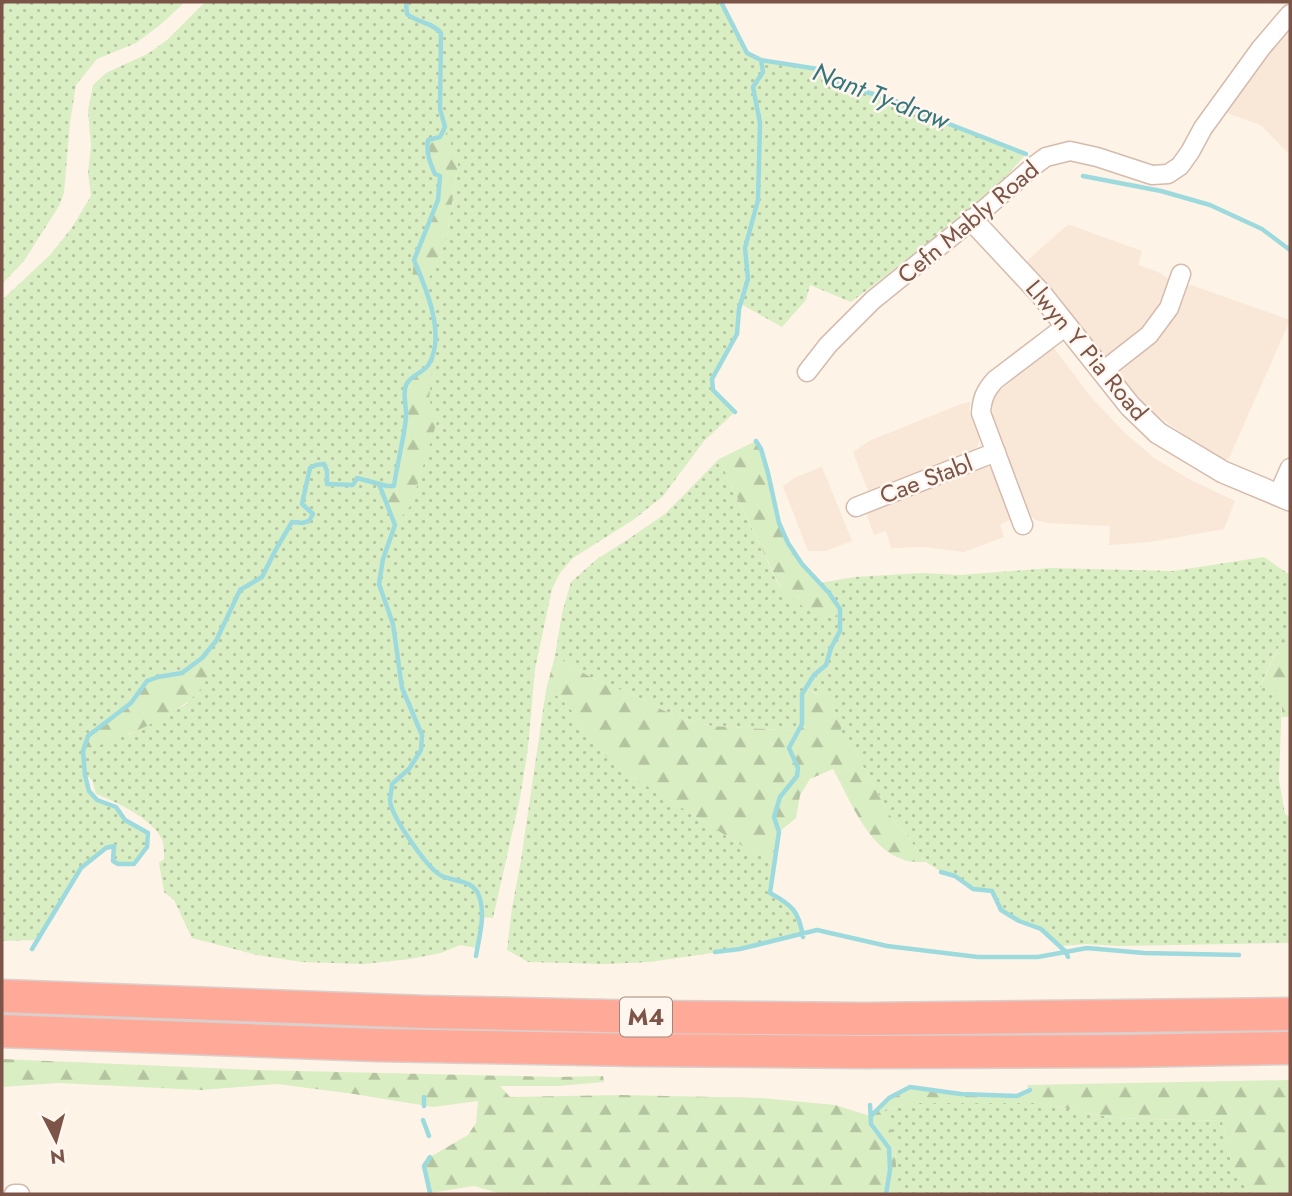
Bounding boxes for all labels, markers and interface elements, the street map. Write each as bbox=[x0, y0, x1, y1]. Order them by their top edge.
water label: Nant Ty-draw bbox=[808, 53, 956, 140]
street label: Cefn Mably Road bbox=[890, 152, 1046, 292]
street label: Llwyn Y Pia Road bbox=[1018, 272, 1156, 428]
street label: Cae Stabl bbox=[874, 445, 978, 513]
road number: M4 bbox=[620, 998, 672, 1036]
north arrow bbox=[21, 1105, 91, 1175]
text: N bbox=[49, 1142, 67, 1171]

